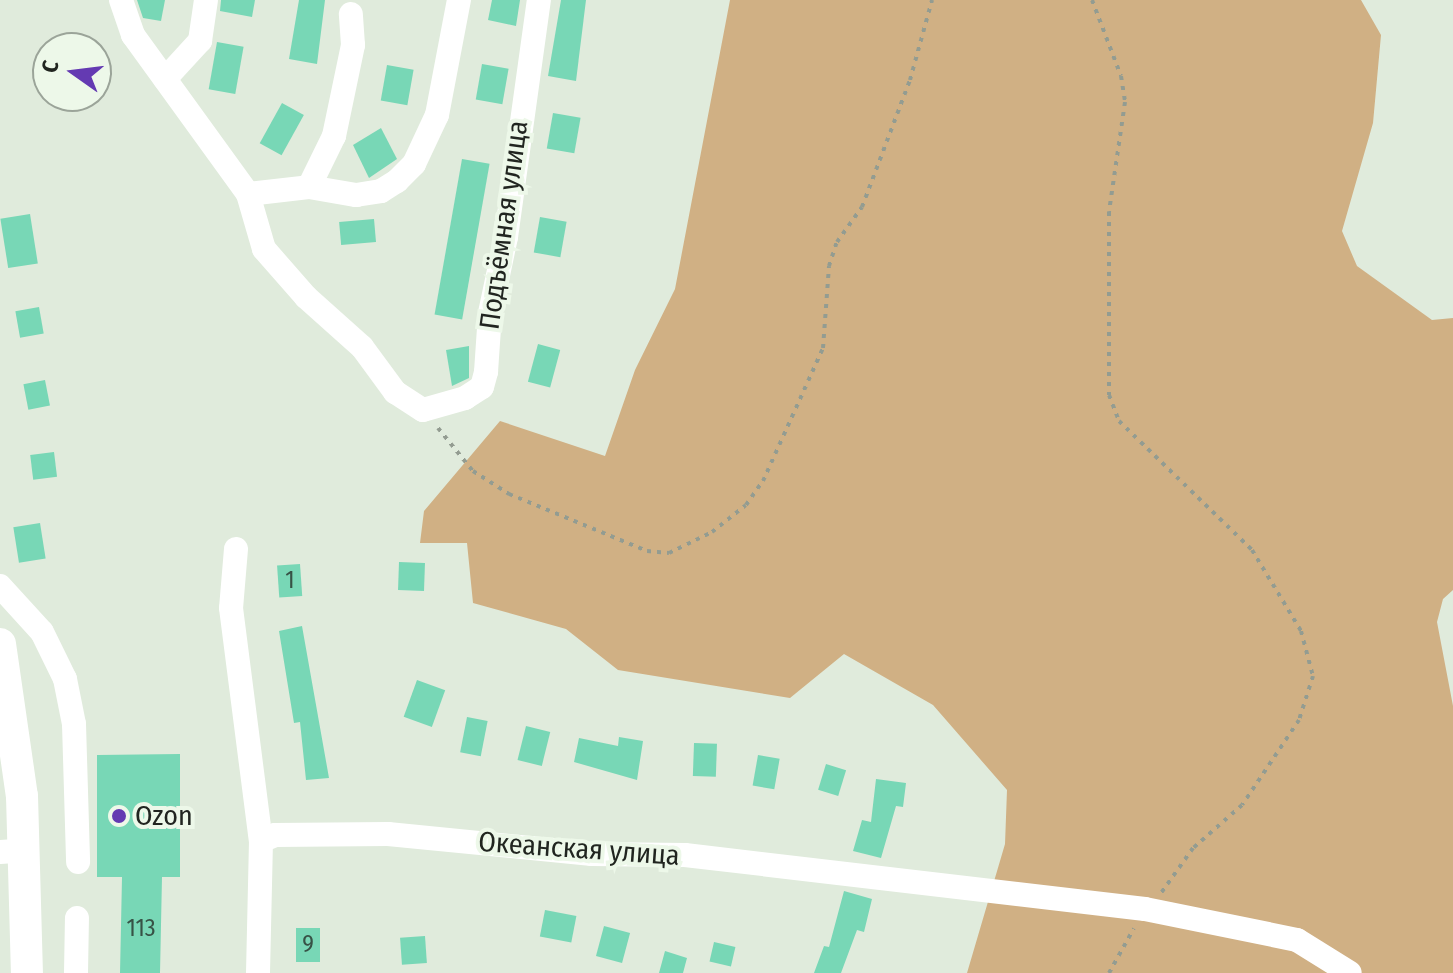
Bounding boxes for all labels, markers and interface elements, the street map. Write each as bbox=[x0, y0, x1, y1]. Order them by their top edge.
north arrow bbox=[32, 32, 112, 112]
text: С bbox=[36, 58, 65, 75]
street label: Подъёмная улица bbox=[473, 118, 535, 332]
house number: 1 bbox=[285, 567, 295, 595]
place label: Ozon bbox=[135, 799, 193, 833]
marker: Ozon bbox=[110, 807, 128, 825]
street label: Океанская улица bbox=[477, 825, 681, 873]
house number: 113 bbox=[126, 915, 156, 943]
house number: 9 bbox=[302, 931, 314, 959]

